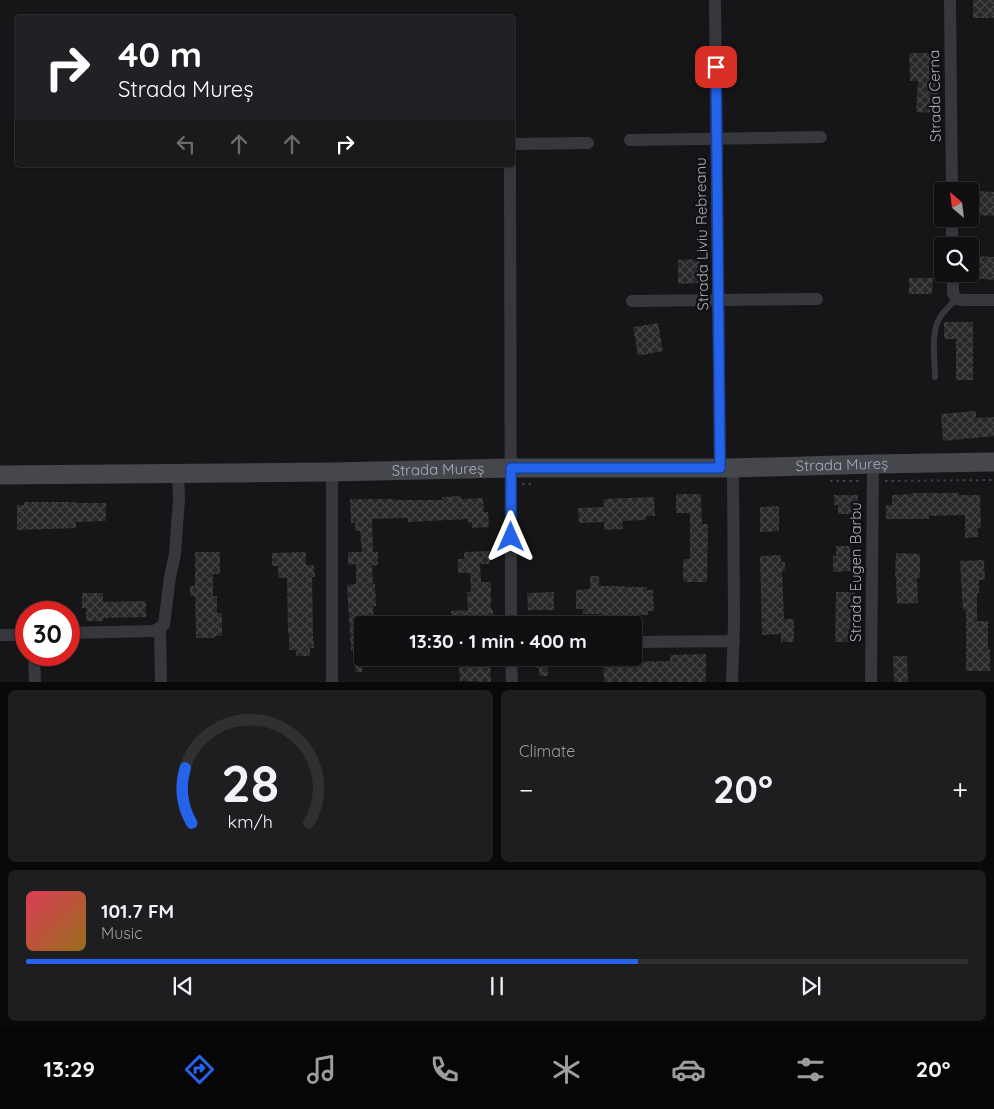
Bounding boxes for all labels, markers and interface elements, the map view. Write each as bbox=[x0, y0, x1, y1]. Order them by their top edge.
text: 40 m bbox=[118, 32, 202, 76]
icon: right bbox=[35, 35, 100, 100]
pin bbox=[695, 46, 737, 88]
street label: Strada Cerna bbox=[924, 50, 945, 142]
icon: arrive bbox=[702, 53, 730, 81]
text: Strada Mureș bbox=[118, 75, 253, 103]
icon: left bbox=[172, 130, 200, 158]
icon: ahead bbox=[225, 130, 253, 158]
icon: ahead bbox=[278, 130, 306, 158]
icon: right bbox=[331, 130, 359, 158]
street label: Strada Liviu Rebreanu bbox=[691, 157, 712, 311]
north arrow bbox=[934, 182, 979, 228]
map controls bbox=[934, 182, 979, 282]
button: search bbox=[934, 237, 979, 282]
street label: Strada Mureș bbox=[795, 454, 888, 475]
street label: Strada Mureș bbox=[392, 459, 484, 480]
street label: Strada Eugen Barbu bbox=[846, 502, 865, 642]
position arrow bbox=[484, 510, 536, 562]
speed limit sign: 30 bbox=[15, 601, 80, 666]
text: 13:30 · 1 min · 400 m bbox=[409, 629, 587, 653]
text: Climate bbox=[519, 741, 575, 761]
text: 28 bbox=[221, 750, 280, 815]
text: 20° bbox=[713, 765, 773, 813]
text: − bbox=[519, 772, 534, 807]
text: + bbox=[952, 772, 968, 807]
text: km/h bbox=[228, 810, 273, 832]
text: 101.7 FM bbox=[101, 899, 174, 923]
text: Music bbox=[101, 923, 143, 943]
icon: previous bbox=[169, 972, 197, 1000]
icon: pause bbox=[483, 972, 511, 1000]
icon: next bbox=[797, 972, 825, 1000]
icon: directions bbox=[182, 1052, 217, 1087]
icon: music bbox=[304, 1052, 339, 1087]
icon: phone bbox=[427, 1052, 462, 1087]
icon: climate bbox=[549, 1052, 584, 1087]
icon: car bbox=[671, 1052, 706, 1087]
icon: filters bbox=[793, 1052, 828, 1087]
text: 13:29 bbox=[44, 1055, 95, 1083]
text: 20° bbox=[916, 1055, 950, 1083]

